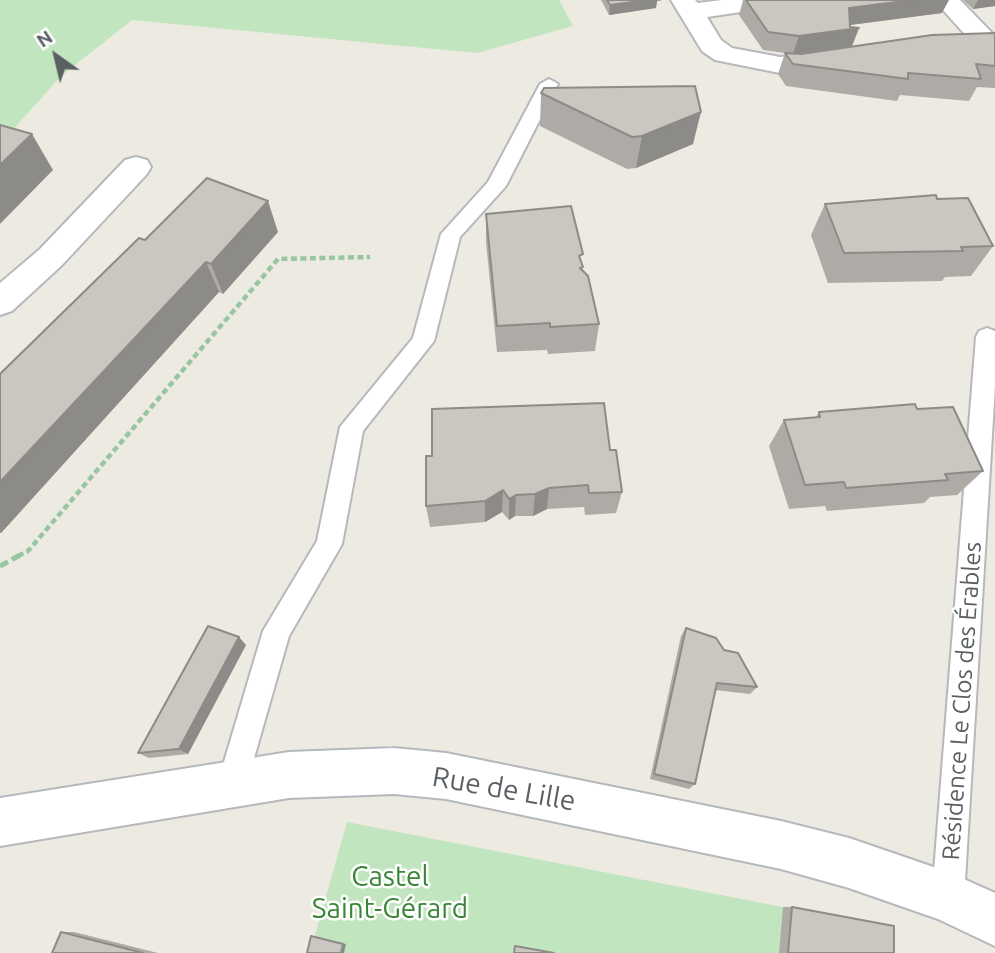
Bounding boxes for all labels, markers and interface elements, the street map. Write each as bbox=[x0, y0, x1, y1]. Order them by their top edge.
north arrow bbox=[21, 21, 91, 91]
text: N bbox=[32, 26, 56, 52]
street label: Résidence Le Clos des Érables bbox=[937, 541, 987, 861]
street label: Rue de Lille bbox=[430, 760, 578, 818]
park label: Castel Saint-Gérard bbox=[312, 860, 468, 926]

